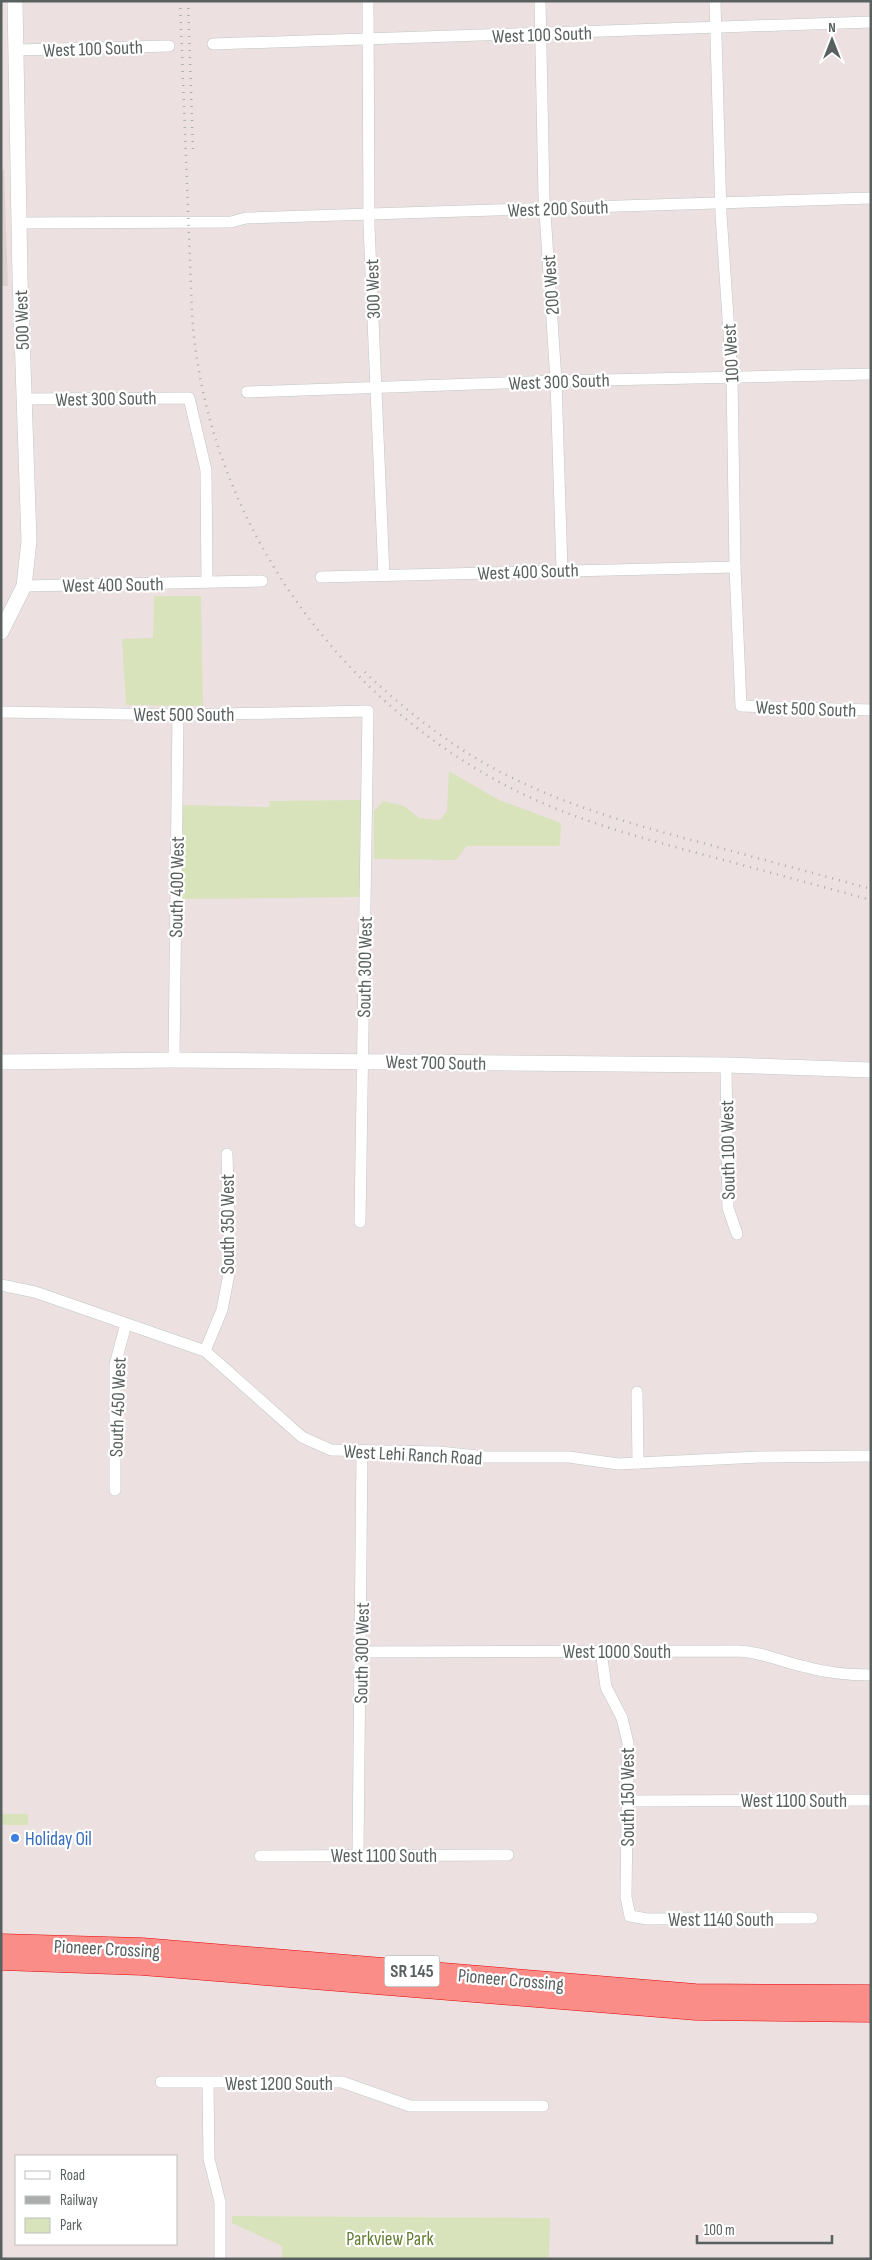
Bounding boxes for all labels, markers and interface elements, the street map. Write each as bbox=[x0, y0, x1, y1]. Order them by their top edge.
north arrow bbox=[807, 15, 857, 65]
text: N bbox=[828, 19, 836, 36]
street label: West 100 South bbox=[492, 22, 592, 49]
street label: West 100 South bbox=[43, 36, 143, 63]
street label: West 200 South bbox=[507, 196, 609, 223]
street label: 200 West bbox=[538, 254, 565, 316]
street label: 300 West bbox=[361, 258, 386, 319]
street label: 500 West bbox=[10, 289, 35, 350]
street label: 100 West bbox=[718, 323, 745, 383]
street label: West 300 South bbox=[508, 369, 610, 396]
street label: West 300 South bbox=[55, 387, 157, 412]
street label: West 400 South bbox=[477, 559, 579, 586]
street label: West 400 South bbox=[62, 573, 164, 598]
street label: West 500 South bbox=[755, 696, 857, 723]
street label: West 500 South bbox=[134, 704, 234, 727]
street label: South 400 West bbox=[165, 836, 190, 938]
street label: South 300 West bbox=[353, 916, 378, 1018]
street label: West 700 South bbox=[385, 1051, 487, 1076]
street label: South 100 West bbox=[716, 1100, 741, 1200]
street label: South 350 West bbox=[217, 1174, 240, 1274]
street label: South 450 West bbox=[105, 1356, 132, 1458]
street label: West Lehi Ranch Road bbox=[343, 1440, 483, 1471]
street label: South 300 West bbox=[350, 1602, 375, 1704]
street label: West 1000 South bbox=[563, 1641, 671, 1664]
street label: South 150 West bbox=[617, 1747, 640, 1846]
street label: West 1100 South bbox=[741, 1790, 847, 1813]
place label: Holiday Oil bbox=[25, 1828, 92, 1851]
marker: Holiday Oil bbox=[9, 1832, 21, 1844]
street label: West 1100 South bbox=[331, 1845, 437, 1868]
street label: West 1140 South bbox=[668, 1909, 774, 1932]
street label: Pioneer Crossing bbox=[53, 1935, 161, 1964]
road number: SR 145 bbox=[384, 1955, 440, 1986]
street label: Pioneer Crossing bbox=[457, 1964, 565, 1997]
street label: West 1200 South bbox=[225, 2073, 333, 2096]
legend bbox=[15, 2155, 178, 2245]
text: Road bbox=[60, 2166, 85, 2185]
text: Railway bbox=[60, 2191, 98, 2210]
scale bar bbox=[697, 2212, 832, 2244]
text: Park bbox=[60, 2216, 82, 2235]
text: 100 m bbox=[704, 2221, 735, 2240]
park label: Parkview Park bbox=[346, 2228, 435, 2251]

